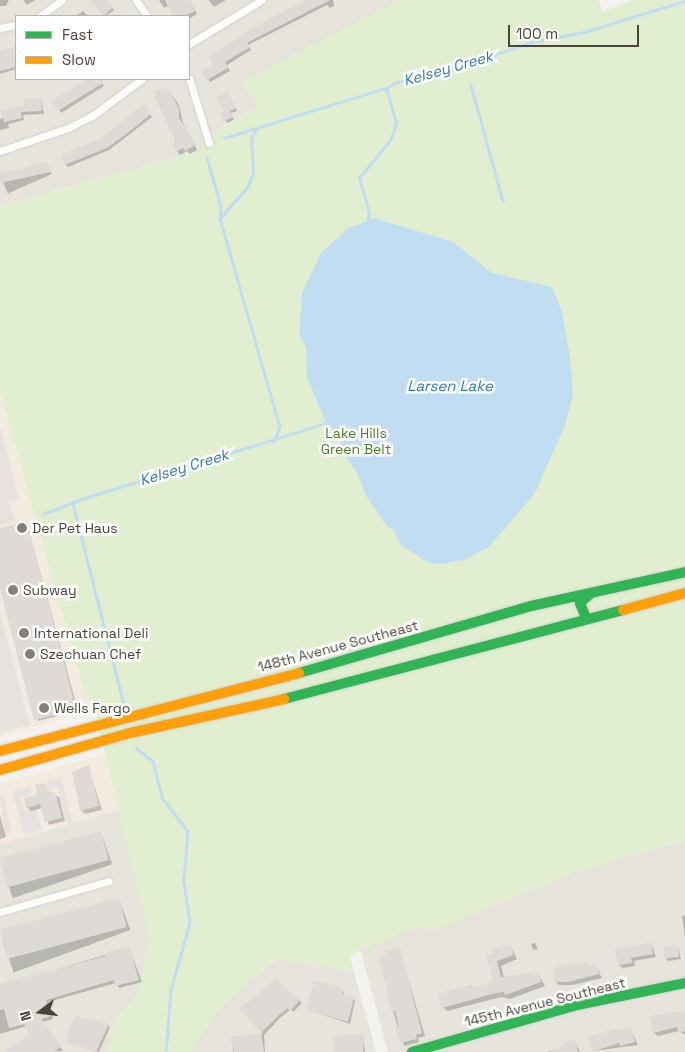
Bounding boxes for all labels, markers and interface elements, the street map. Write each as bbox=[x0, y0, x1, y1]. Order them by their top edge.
legend bbox=[15, 15, 190, 80]
scale bar bbox=[510, 15, 641, 47]
text: 100 m bbox=[516, 24, 558, 43]
text: Fast bbox=[62, 25, 93, 44]
water label: Kelsey Creek bbox=[401, 47, 495, 89]
text: Slow bbox=[62, 50, 96, 69]
water label: Larsen Lake bbox=[407, 377, 493, 395]
park label: Lake Hills Green Belt bbox=[321, 425, 391, 458]
water label: Kelsey Creek bbox=[137, 445, 231, 489]
place label: Der Pet Haus bbox=[32, 520, 118, 536]
marker: Der Pet Haus bbox=[16, 522, 28, 534]
place label: Subway bbox=[23, 582, 77, 598]
marker: Subway bbox=[7, 584, 19, 596]
street label: 148th Avenue Southeast bbox=[256, 616, 420, 676]
place label: International Deli bbox=[34, 625, 148, 641]
marker: International Deli bbox=[18, 627, 30, 639]
place label: Szechuan Chef bbox=[40, 646, 141, 662]
marker: Szechuan Chef bbox=[24, 648, 36, 660]
place label: Wells Fargo bbox=[54, 700, 130, 716]
marker: Wells Fargo bbox=[38, 702, 50, 714]
street label: 145th Avenue Southeast bbox=[463, 974, 627, 1030]
north arrow bbox=[15, 987, 65, 1037]
text: N bbox=[16, 1009, 35, 1023]

